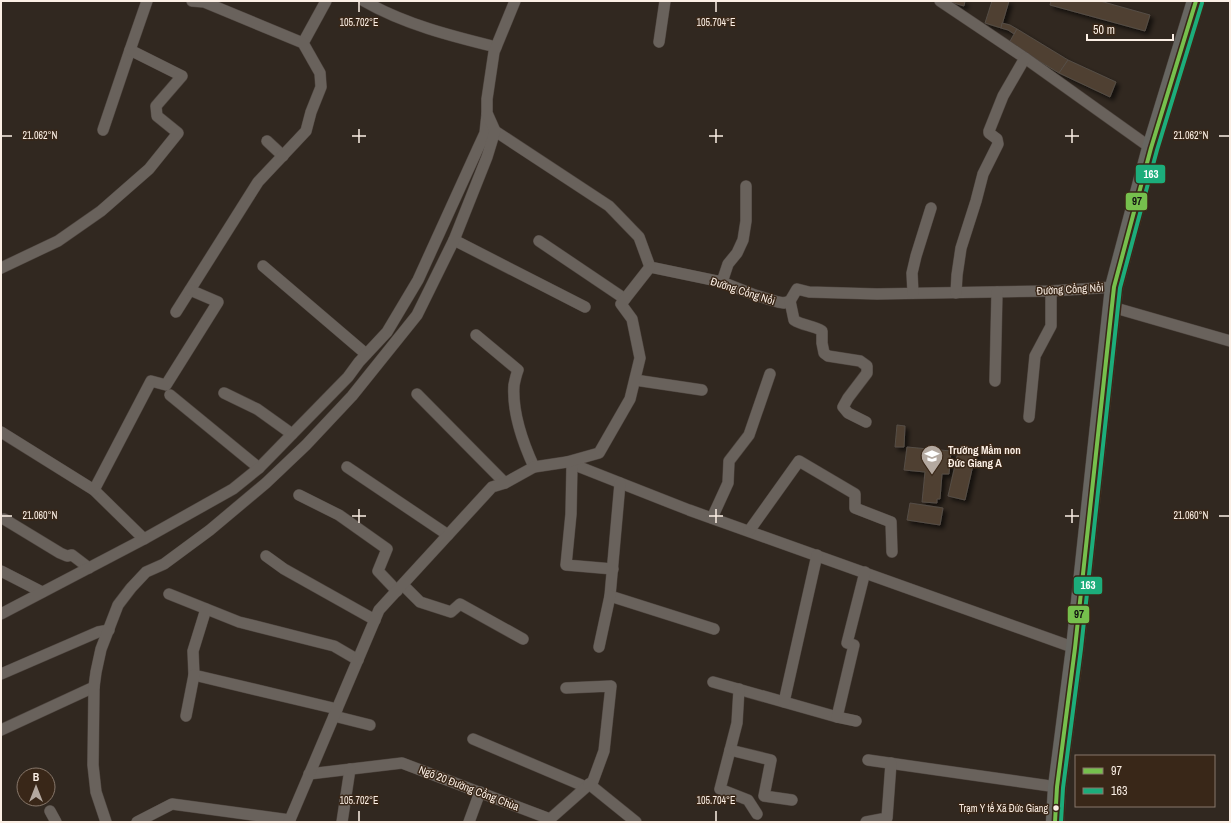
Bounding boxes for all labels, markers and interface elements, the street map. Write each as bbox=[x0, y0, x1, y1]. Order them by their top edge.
text: 105.702°E bbox=[339, 16, 379, 29]
text: 105.704°E bbox=[696, 16, 736, 29]
scale bar bbox=[1087, 16, 1173, 42]
text: 50 m bbox=[1093, 22, 1115, 38]
text: 21.062°N bbox=[23, 129, 58, 142]
text: 21.062°N bbox=[1174, 129, 1209, 142]
line badge: 163 bbox=[1135, 164, 1166, 184]
text: 163 bbox=[1143, 167, 1159, 181]
line badge: 97 bbox=[1125, 192, 1148, 211]
text: 97 bbox=[1132, 194, 1142, 208]
street label: Đường Cổng Nổi bbox=[709, 274, 777, 308]
street label: Đường Cổng Nổi bbox=[1036, 280, 1104, 298]
school or university icon: Trường Mầm non Đức Giang A bbox=[919, 443, 945, 476]
place label: Trường Mầm non Đức Giang A bbox=[948, 443, 1021, 470]
text: 21.060°N bbox=[23, 509, 58, 522]
text: 21.060°N bbox=[1174, 509, 1209, 522]
line badge: 163 bbox=[1073, 576, 1103, 595]
text: 163 bbox=[1080, 578, 1096, 592]
line badge: 97 bbox=[1067, 605, 1090, 624]
text: 97 bbox=[1074, 607, 1084, 621]
legend bbox=[1075, 755, 1215, 807]
street label: Ngõ 20 Đường Cổng Chùa bbox=[417, 762, 521, 814]
text: 97 bbox=[1111, 763, 1122, 779]
north arrow bbox=[16, 767, 56, 807]
text: B bbox=[33, 770, 40, 784]
text: 163 bbox=[1111, 783, 1127, 799]
text: 105.702°E bbox=[339, 794, 379, 807]
text: 105.704°E bbox=[696, 794, 736, 807]
place label: Trạm Y tế Xã Đức Giang bbox=[959, 802, 1048, 815]
marker: Trạm Y tế Xã Đức Giang bbox=[1051, 803, 1061, 813]

